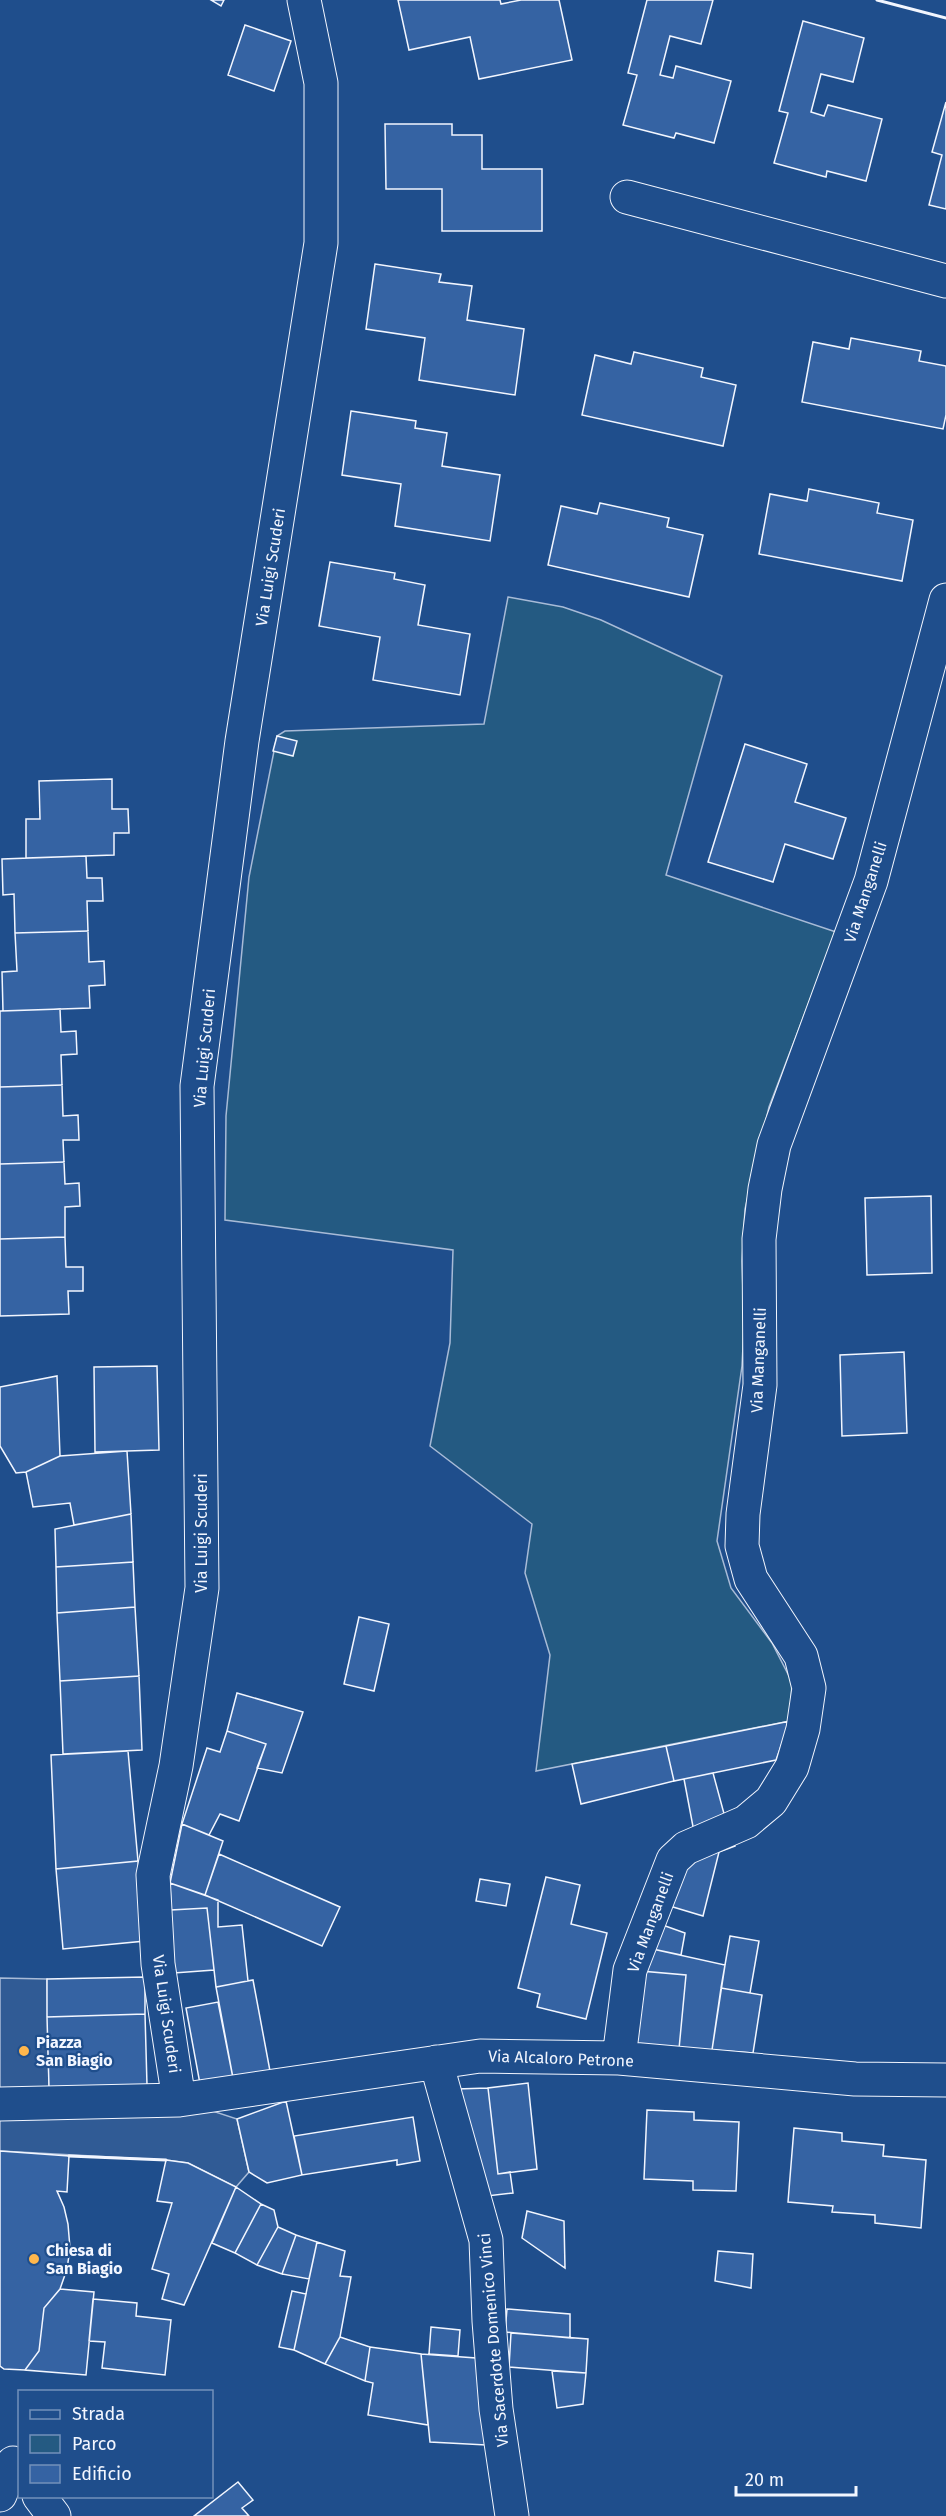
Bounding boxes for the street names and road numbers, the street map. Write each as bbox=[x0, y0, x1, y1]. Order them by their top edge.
street label: Via Luigi Scuderi bbox=[252, 507, 289, 628]
street label: Via Manganelli bbox=[840, 839, 891, 945]
street label: Via Luigi Scuderi bbox=[190, 988, 219, 1108]
street label: Via Manganelli bbox=[747, 1307, 770, 1413]
street label: Via Luigi Scuderi bbox=[192, 1473, 211, 1593]
street label: Via Manganelli bbox=[623, 1869, 677, 1975]
street label: Via Luigi Scuderi bbox=[149, 1954, 184, 2075]
street label: Via Alcaloro Petrone bbox=[488, 2046, 634, 2071]
street label: Via Sacerdote Domenico Vinci bbox=[475, 2232, 512, 2448]

